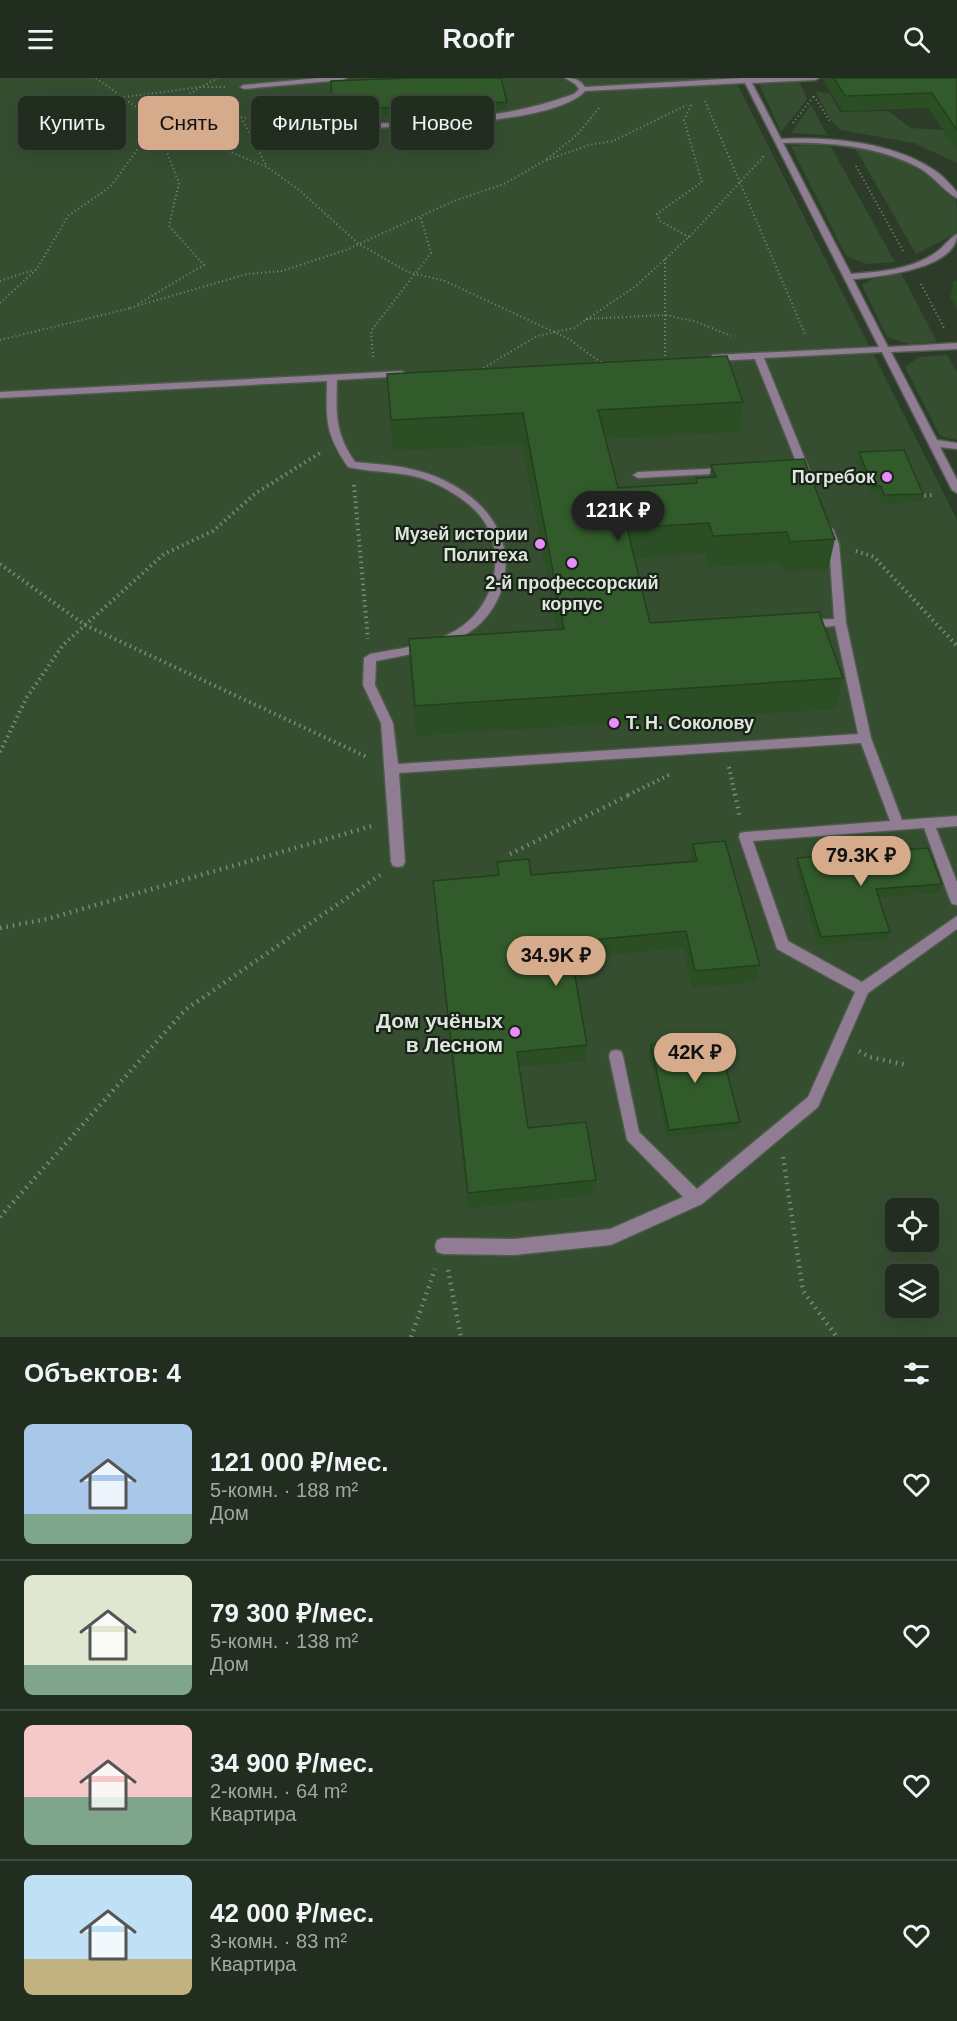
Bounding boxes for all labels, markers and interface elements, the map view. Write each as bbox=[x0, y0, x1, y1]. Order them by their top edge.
icon: menu bbox=[24, 23, 57, 56]
icon: search bbox=[900, 23, 933, 56]
text: Roofr bbox=[443, 24, 514, 54]
chip: Купить bbox=[18, 96, 126, 150]
chip: Снять bbox=[138, 96, 239, 150]
chip: Фильтры bbox=[251, 96, 379, 150]
chip: Новое bbox=[391, 96, 494, 150]
place label: Погребок bbox=[792, 467, 876, 487]
marker: Погребок bbox=[880, 470, 894, 484]
pin: 121K ₽ bbox=[569, 491, 667, 542]
text: 121K ₽ bbox=[585, 499, 651, 521]
place label: Музей истории Политеха bbox=[395, 524, 529, 565]
marker: Музей истории Политеха bbox=[533, 537, 547, 551]
marker: 2-й профессорский корпус bbox=[565, 556, 579, 570]
place label: 2-й профессорский корпус bbox=[485, 573, 659, 614]
place label: Т. Н. Соколову bbox=[626, 713, 754, 733]
marker: Т. Н. Соколову bbox=[607, 716, 621, 730]
pin: 79.3K ₽ bbox=[806, 836, 916, 887]
text: 79.3K ₽ bbox=[826, 844, 896, 866]
pin: 34.9K ₽ bbox=[501, 936, 611, 987]
text: 34.9K ₽ bbox=[521, 944, 591, 966]
place label: Дом учёных в Лесном bbox=[376, 1009, 503, 1056]
marker: Дом учёных в Лесном bbox=[508, 1025, 522, 1039]
pin: 42K ₽ bbox=[653, 1033, 737, 1084]
text: 42K ₽ bbox=[668, 1041, 722, 1063]
map controls bbox=[885, 1198, 939, 1318]
button: locate bbox=[885, 1198, 939, 1252]
button: layers bbox=[885, 1264, 939, 1318]
icon: filters bbox=[900, 1357, 933, 1390]
text: Объектов: 4 bbox=[24, 1358, 181, 1388]
text: 121 000 ₽/мес. bbox=[210, 1447, 389, 1477]
icon: home bbox=[72, 1448, 144, 1520]
icon: heart bbox=[900, 1468, 933, 1501]
text: 5-комн. · 188 m² bbox=[210, 1479, 358, 1501]
text: Дом bbox=[210, 1502, 249, 1524]
text: 79 300 ₽/мес. bbox=[210, 1598, 374, 1628]
icon: home bbox=[72, 1599, 144, 1671]
icon: heart bbox=[900, 1619, 933, 1652]
text: 5-комн. · 138 m² bbox=[210, 1630, 358, 1652]
text: Дом bbox=[210, 1653, 249, 1675]
text: 34 900 ₽/мес. bbox=[210, 1748, 374, 1778]
icon: home bbox=[72, 1749, 144, 1821]
icon: heart bbox=[900, 1769, 933, 1802]
text: 2-комн. · 64 m² bbox=[210, 1780, 347, 1802]
text: Квартира bbox=[210, 1803, 296, 1825]
text: 42 000 ₽/мес. bbox=[210, 1898, 374, 1928]
icon: home bbox=[72, 1899, 144, 1971]
icon: heart bbox=[900, 1919, 933, 1952]
text: 3-комн. · 83 m² bbox=[210, 1930, 347, 1952]
text: Квартира bbox=[210, 1953, 296, 1975]

